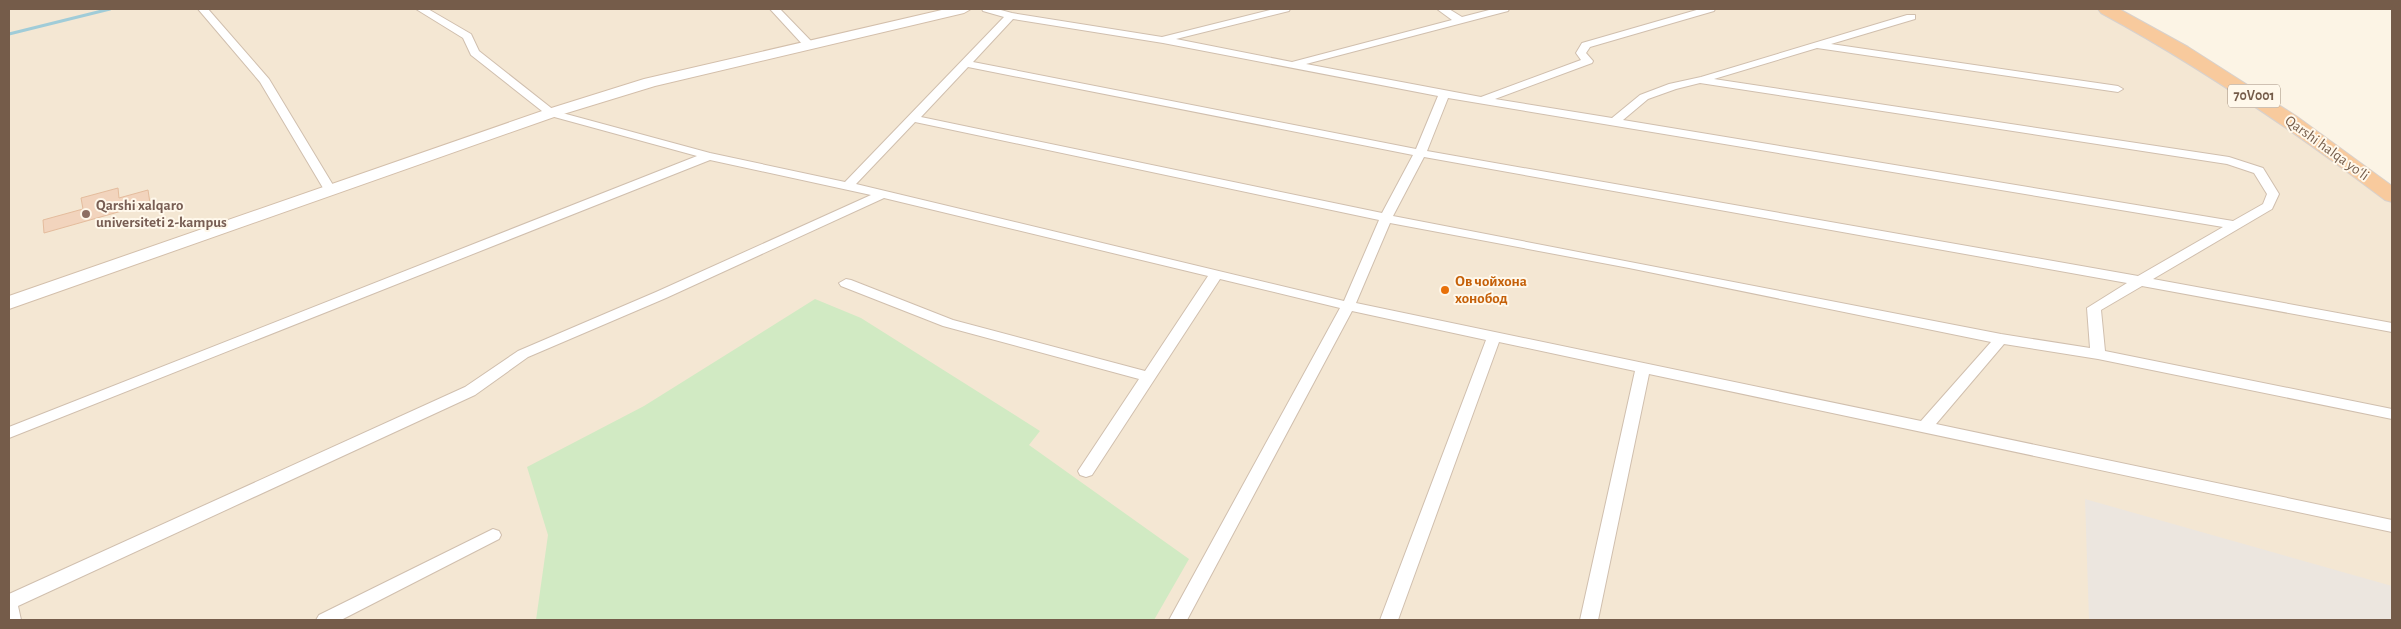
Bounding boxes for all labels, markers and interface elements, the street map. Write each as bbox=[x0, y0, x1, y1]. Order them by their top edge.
road number: 70V001 bbox=[2228, 84, 2280, 108]
street label: Qarshi halqa yoʻli bbox=[2282, 113, 2372, 183]
place label: Qarshi xalqaro universiteti 2-kampus bbox=[96, 198, 227, 230]
marker: Qarshi xalqaro universiteti 2-kampus bbox=[80, 208, 92, 220]
place label: Ов чойхона хонобод bbox=[1455, 274, 1527, 306]
marker: Ов чойхона хонобод bbox=[1439, 284, 1451, 296]

